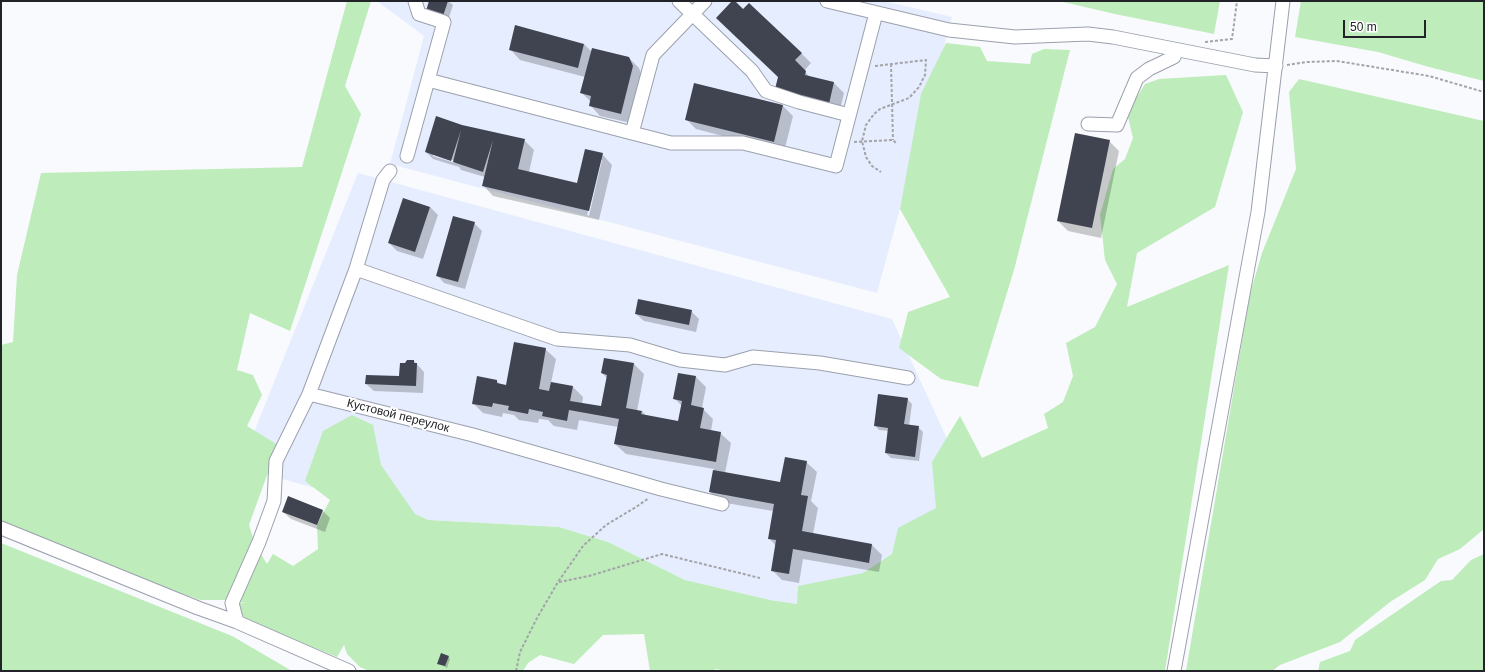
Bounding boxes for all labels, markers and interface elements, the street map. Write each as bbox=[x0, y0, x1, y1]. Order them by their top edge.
scale bar bbox=[1345, 12, 1428, 38]
text: 50 m bbox=[1350, 20, 1377, 34]
street label: Кустовой переулок bbox=[345, 396, 451, 436]

